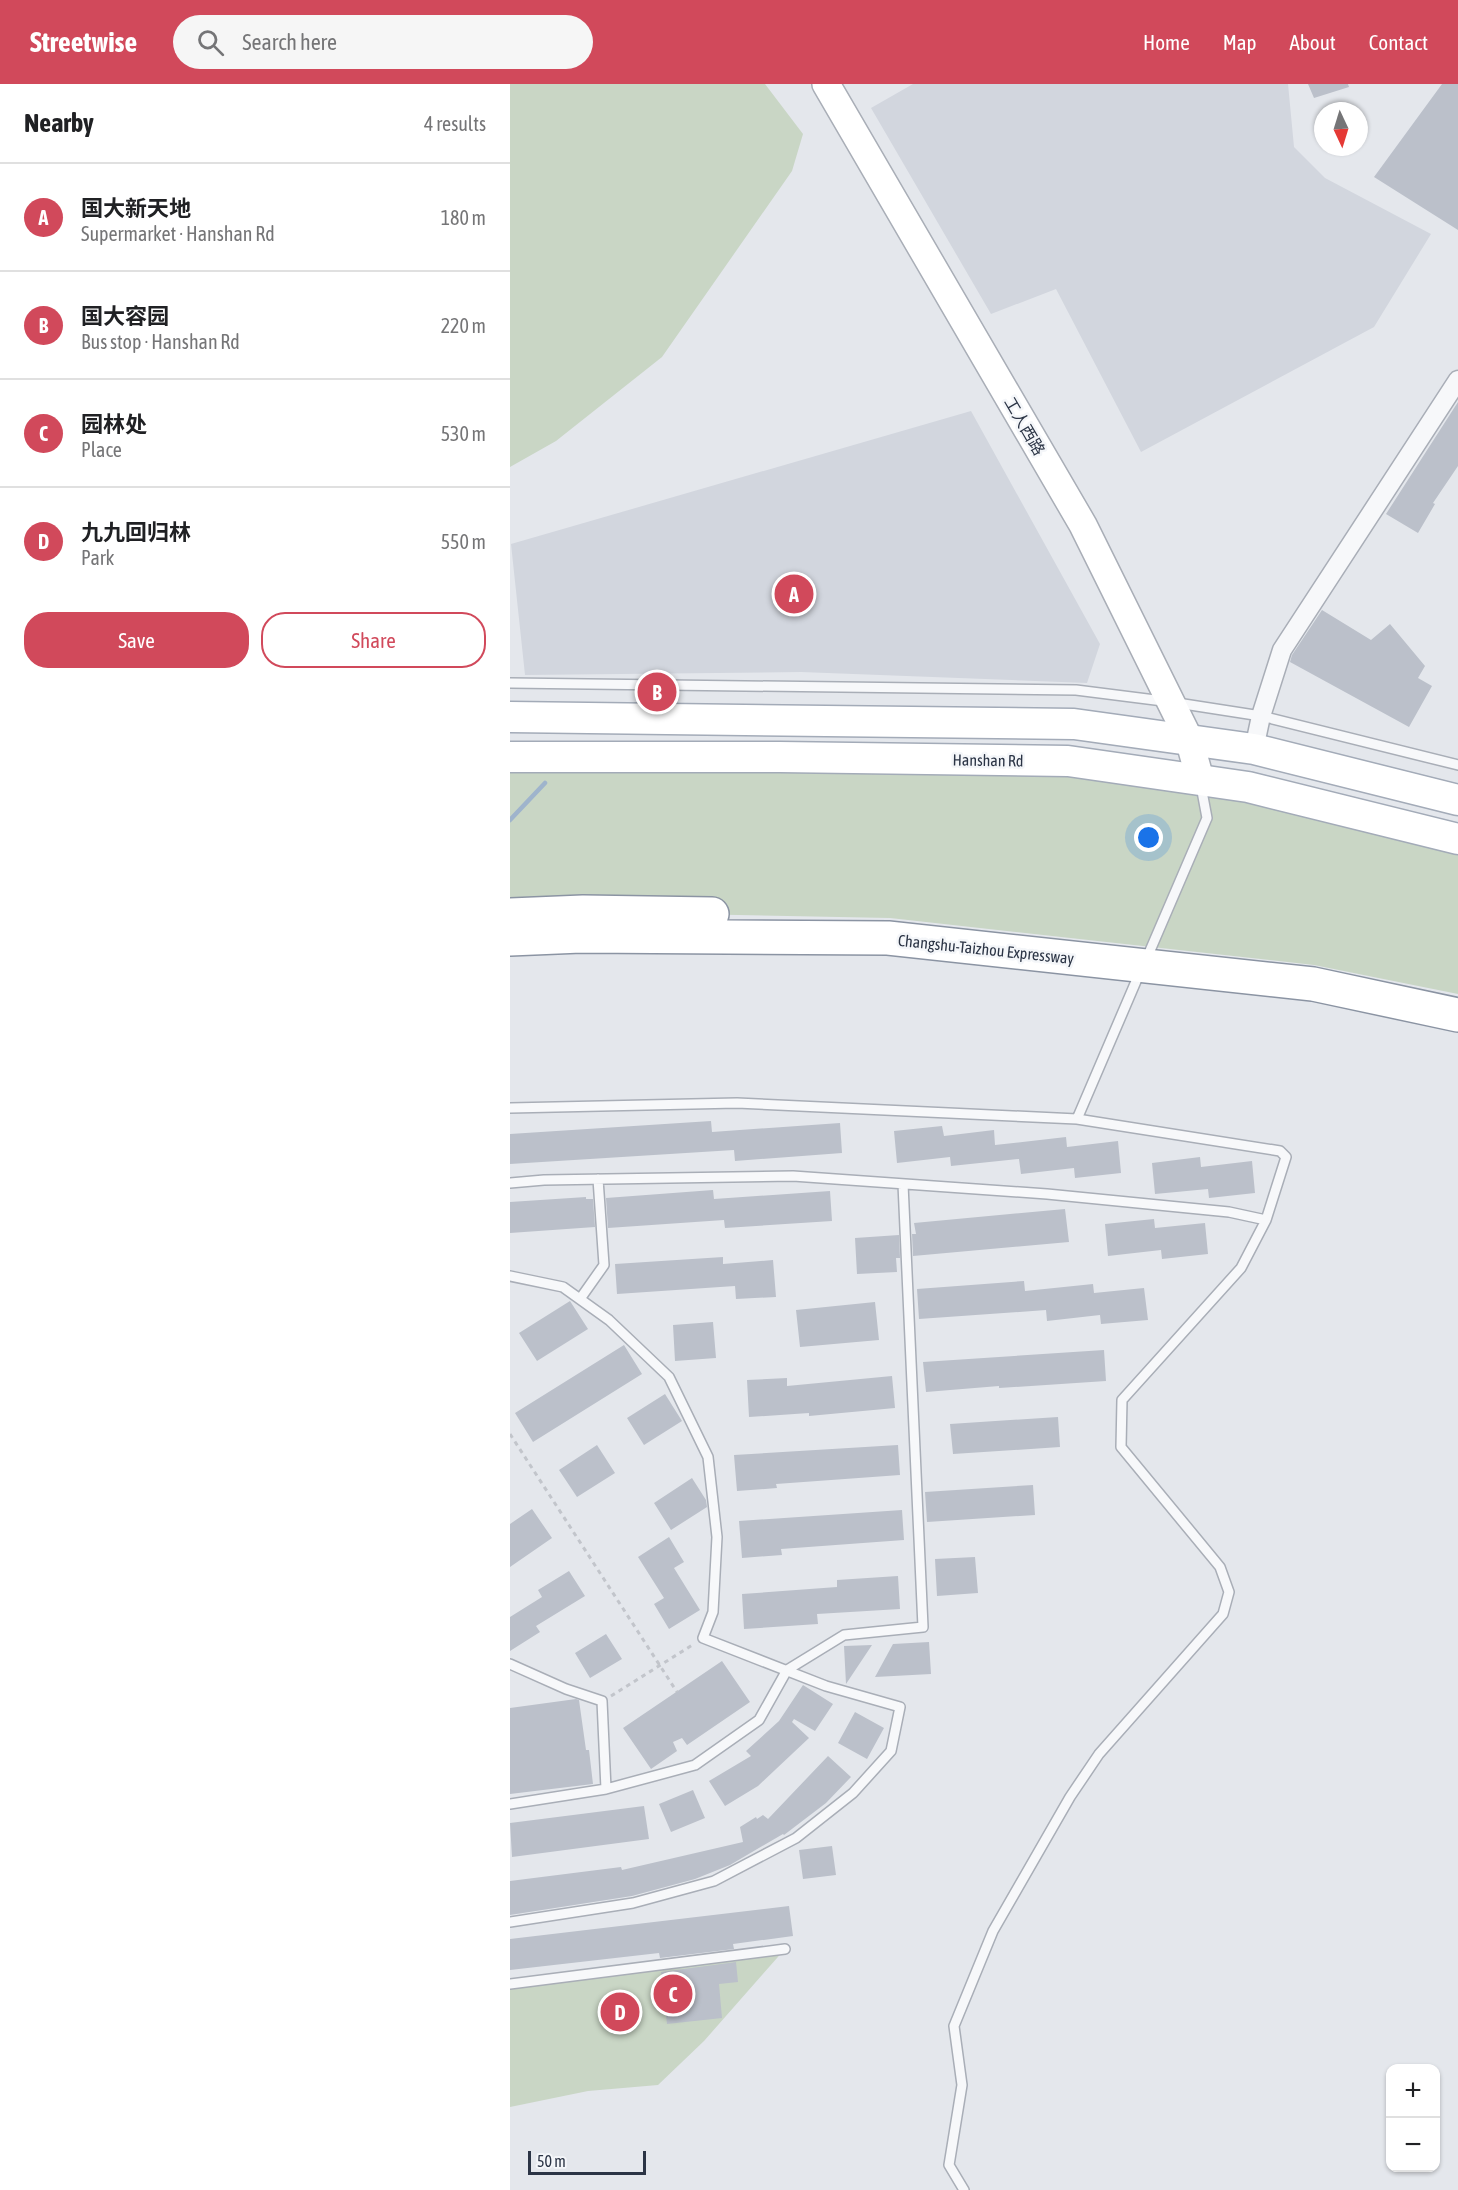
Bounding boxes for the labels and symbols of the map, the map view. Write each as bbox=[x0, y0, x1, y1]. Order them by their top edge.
north arrow bbox=[1314, 102, 1368, 156]
street label: 工人西路 bbox=[1001, 394, 1049, 458]
pin: A bbox=[774, 572, 814, 616]
pin: B bbox=[638, 670, 676, 714]
street label: Hanshan Rd bbox=[952, 750, 1024, 770]
your location bbox=[1134, 823, 1163, 852]
street label: Changshu-Taizhou Expressway bbox=[897, 931, 1075, 968]
pin: C bbox=[654, 1972, 692, 2016]
pin: D bbox=[600, 1990, 640, 2034]
scale bar bbox=[528, 2148, 646, 2176]

